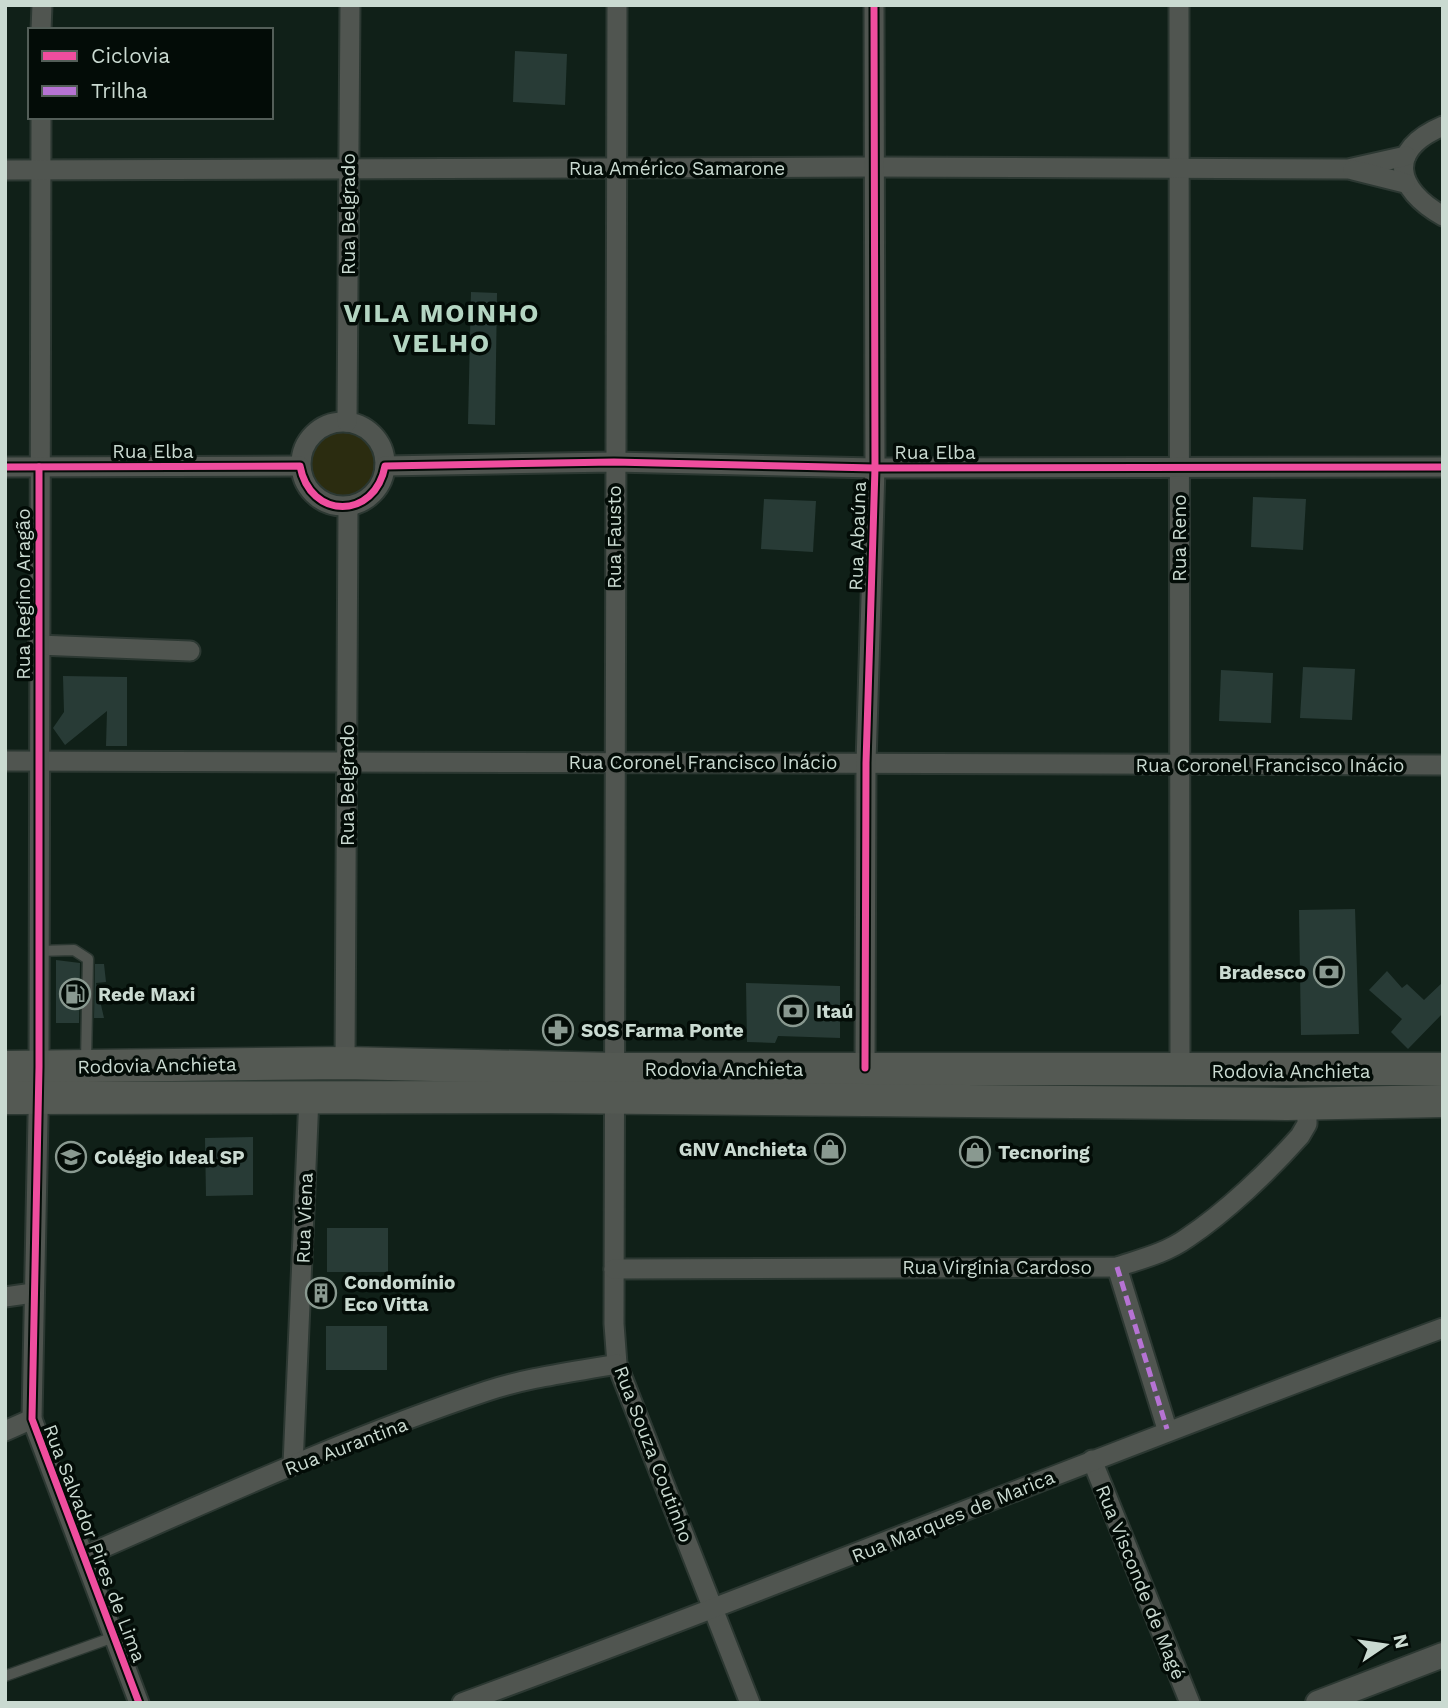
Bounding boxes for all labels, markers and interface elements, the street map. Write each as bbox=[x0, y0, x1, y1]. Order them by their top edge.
legend bbox=[28, 28, 273, 119]
text: Ciclovia bbox=[91, 43, 170, 68]
text: Trilha bbox=[91, 78, 148, 103]
street label: Rua Belgrado bbox=[337, 153, 360, 275]
street label: Rua Américo Samarone bbox=[569, 157, 785, 180]
district label: VILA MOINHO VELHO bbox=[344, 298, 540, 358]
street label: Rua Elba bbox=[112, 440, 194, 463]
street label: Rua Elba bbox=[894, 441, 976, 464]
street label: Rua Abaúna bbox=[844, 481, 871, 591]
street label: Rua Fausto bbox=[603, 485, 626, 589]
street label: Rua Reno bbox=[1168, 494, 1191, 582]
street label: Rua Regino Aragão bbox=[12, 508, 35, 680]
street label: Rua Belgrado bbox=[336, 724, 359, 846]
street label: Rua Coronel Francisco Inácio bbox=[569, 751, 837, 774]
street label: Rua Coronel Francisco Inácio bbox=[1136, 754, 1404, 777]
bank icon: Bradesco bbox=[1312, 955, 1346, 989]
place label: Bradesco bbox=[1219, 961, 1306, 984]
fuel station icon: Rede Maxi bbox=[58, 977, 92, 1011]
place label: Rede Maxi bbox=[98, 983, 195, 1006]
bank icon: Itaú bbox=[776, 994, 810, 1028]
place label: Itaú bbox=[816, 1000, 853, 1023]
pharmacy icon: SOS Farma Ponte bbox=[541, 1013, 575, 1047]
place label: SOS Farma Ponte bbox=[581, 1019, 744, 1042]
street label: Rodovia Anchieta bbox=[77, 1053, 237, 1078]
street label: Rodovia Anchieta bbox=[644, 1058, 804, 1081]
street label: Rodovia Anchieta bbox=[1211, 1060, 1371, 1083]
shop icon: GNV Anchieta bbox=[813, 1132, 847, 1166]
shop icon: Tecnoring bbox=[958, 1135, 992, 1169]
place label: GNV Anchieta bbox=[679, 1138, 807, 1161]
school or university icon: Colégio Ideal SP bbox=[54, 1140, 88, 1174]
place label: Tecnoring bbox=[998, 1141, 1090, 1164]
place label: Colégio Ideal SP bbox=[94, 1146, 245, 1169]
street label: Rua Viena bbox=[291, 1172, 318, 1264]
street label: Rua Virginia Cardoso bbox=[902, 1256, 1092, 1279]
place label: Condomínio Eco Vitta bbox=[344, 1271, 456, 1316]
building icon: Condomínio Eco Vitta bbox=[304, 1276, 338, 1310]
street label: Rua Souza Coutinho bbox=[609, 1363, 698, 1546]
street label: Rua Aurantina bbox=[282, 1412, 411, 1480]
street label: Rua Salvador Pires de Lima bbox=[38, 1421, 151, 1666]
street label: Rua Marques de Marica bbox=[848, 1465, 1058, 1568]
street label: Rua Visconde de Magé bbox=[1091, 1481, 1190, 1683]
north arrow bbox=[1350, 1610, 1420, 1680]
text: N bbox=[1388, 1632, 1414, 1651]

